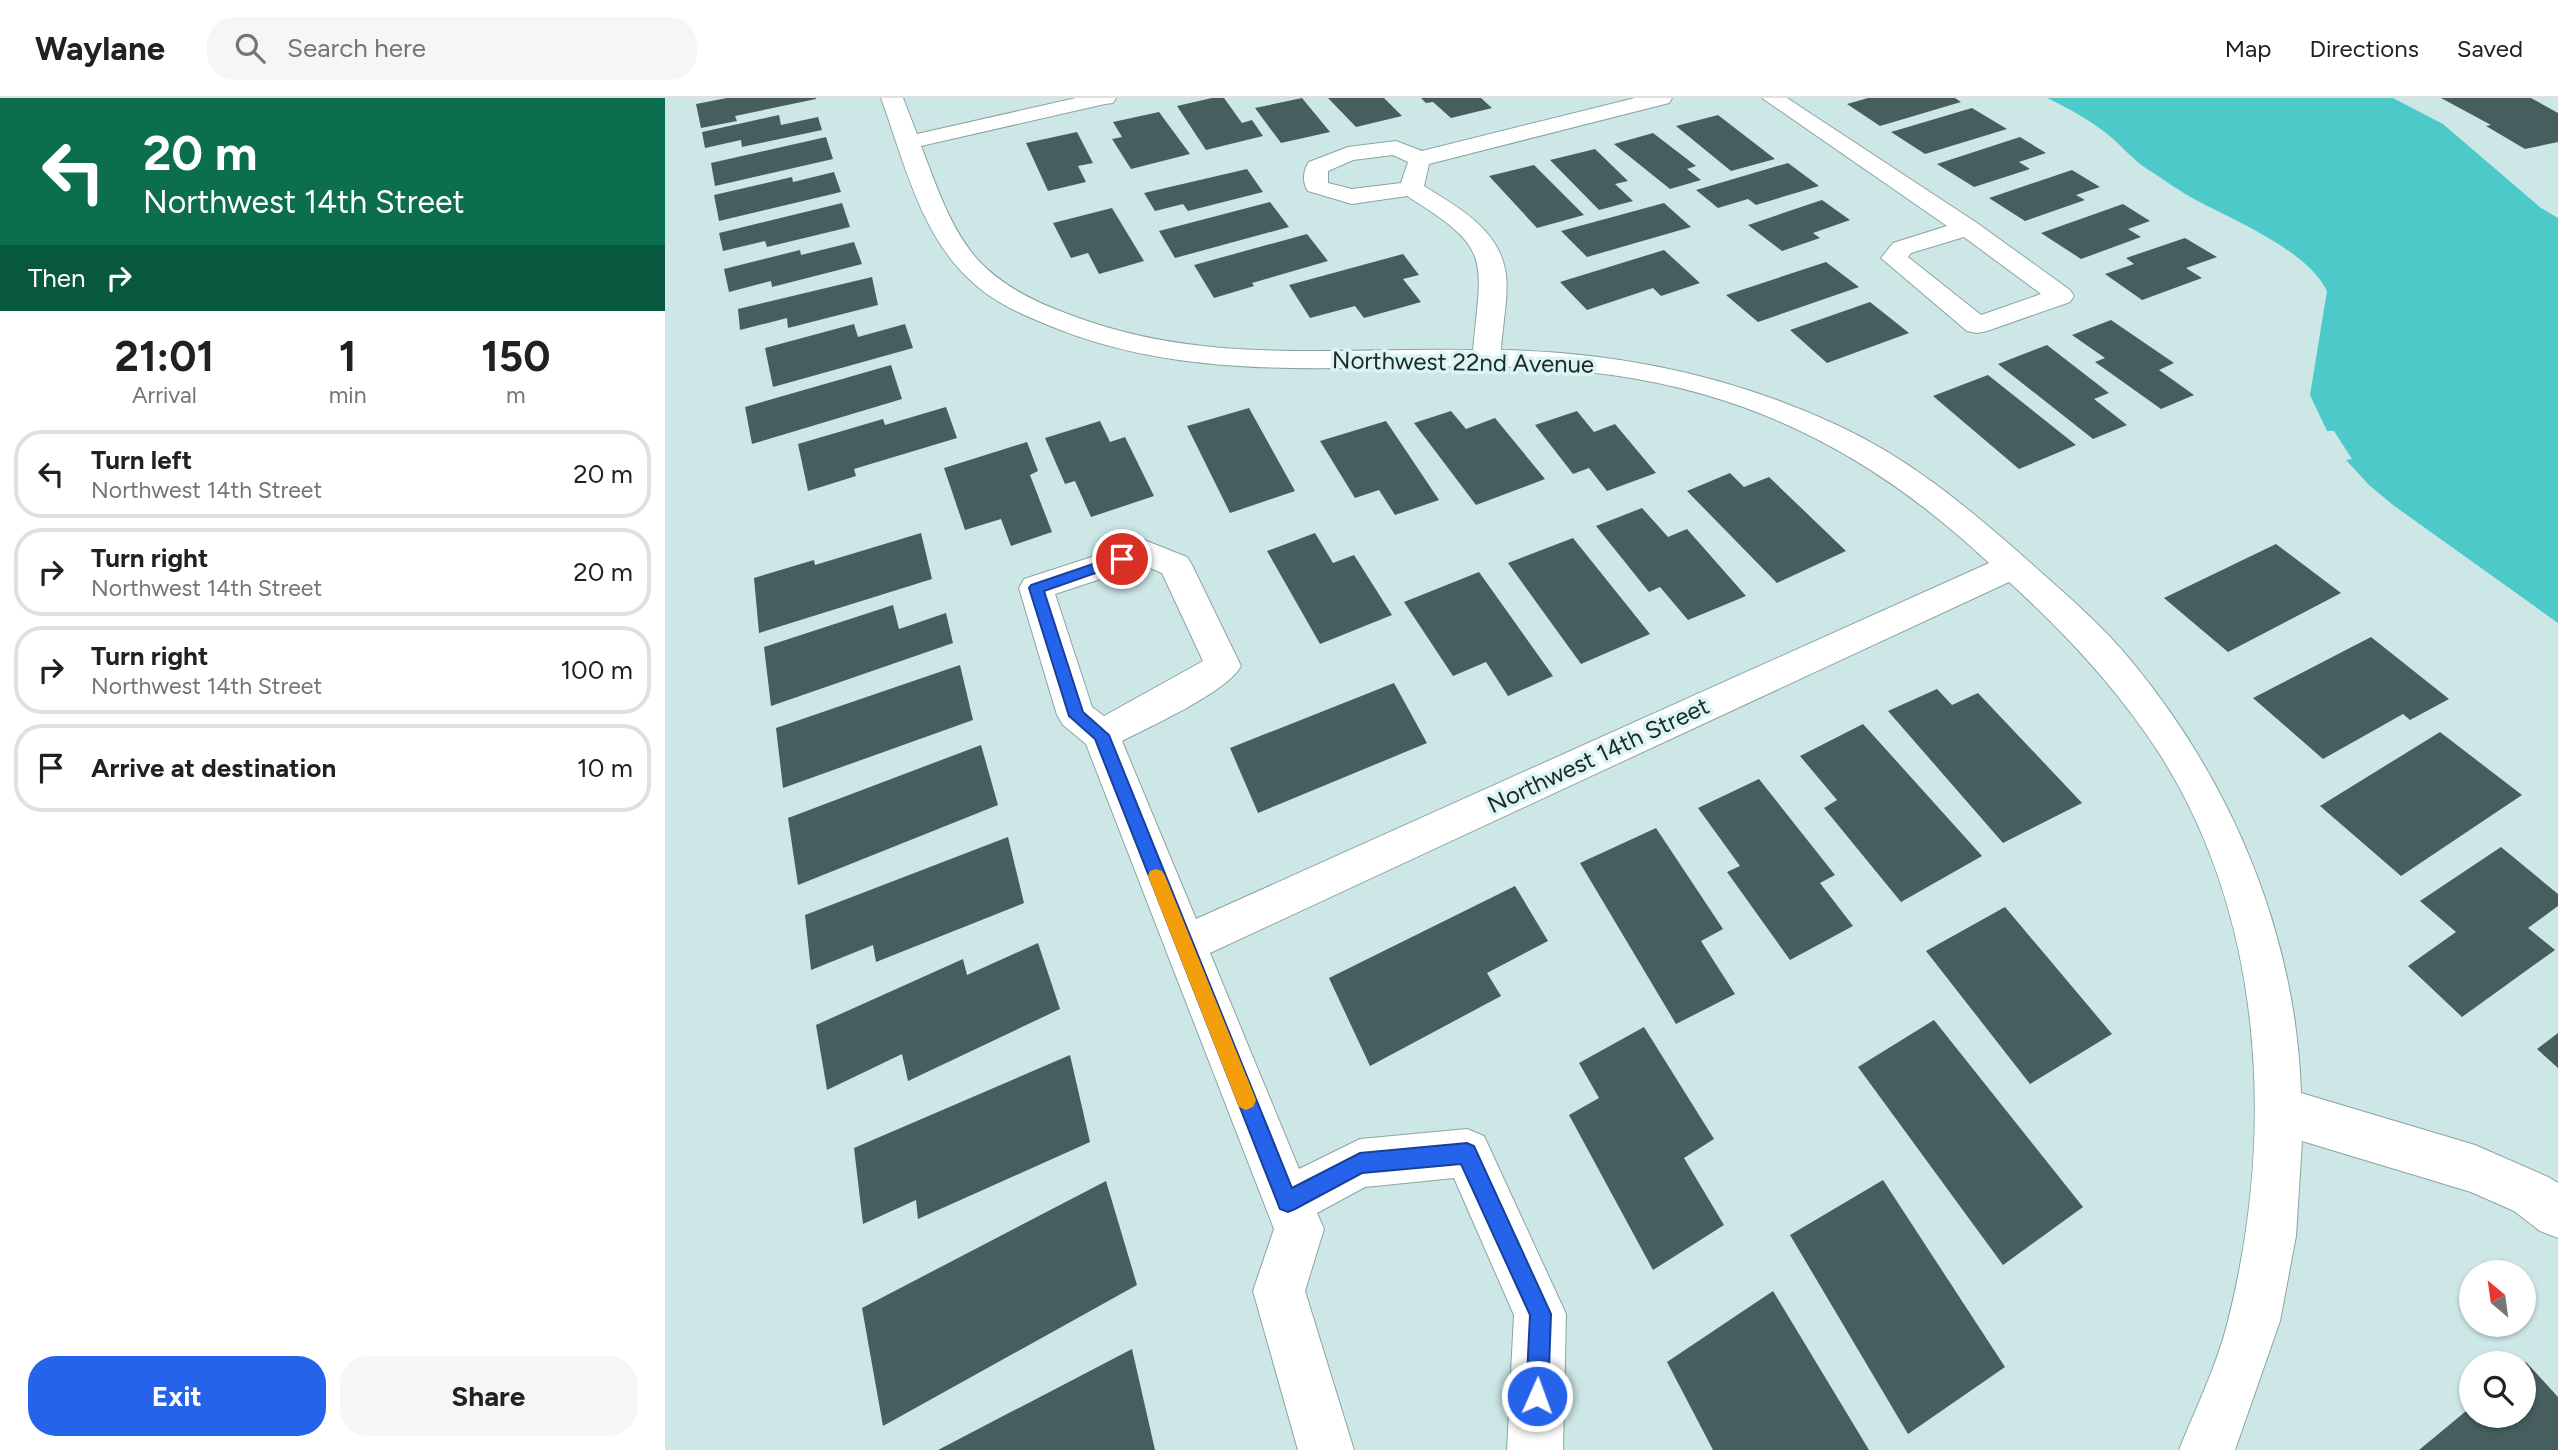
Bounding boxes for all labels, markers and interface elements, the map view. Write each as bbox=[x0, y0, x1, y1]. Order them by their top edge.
search box bbox=[207, 17, 697, 80]
text: Waylane bbox=[35, 29, 165, 68]
icon: search bbox=[231, 29, 269, 67]
text: Search here bbox=[287, 32, 426, 64]
text: Map bbox=[2225, 34, 2271, 63]
text: Directions bbox=[2309, 34, 2419, 63]
text: Saved bbox=[2457, 34, 2523, 63]
text: 20 m bbox=[143, 123, 258, 182]
icon: left bbox=[28, 126, 119, 217]
text: Northwest 14th Street bbox=[143, 183, 465, 221]
icon: right bbox=[100, 259, 138, 297]
text: Then bbox=[28, 262, 86, 294]
text: 21:01 bbox=[115, 331, 214, 382]
text: 1 bbox=[339, 331, 356, 382]
text: 150 bbox=[481, 331, 550, 382]
street label: Northwest 22nd Avenue bbox=[1332, 345, 1594, 379]
text: Arrival bbox=[132, 381, 197, 409]
text: min bbox=[329, 381, 367, 409]
text: m bbox=[506, 381, 526, 409]
text: Turn left bbox=[91, 444, 192, 476]
icon: left bbox=[32, 455, 70, 493]
text: 20 m bbox=[573, 458, 633, 490]
text: Northwest 14th Street bbox=[91, 476, 322, 504]
pin bbox=[1092, 529, 1152, 589]
icon: arrive bbox=[1103, 540, 1141, 578]
text: Turn right bbox=[91, 542, 208, 574]
icon: right bbox=[32, 553, 70, 591]
text: 20 m bbox=[573, 556, 633, 588]
text: Northwest 14th Street bbox=[91, 574, 322, 602]
text: Turn right bbox=[91, 640, 208, 672]
icon: right bbox=[32, 651, 70, 689]
text: 100 m bbox=[560, 654, 633, 686]
text: Northwest 14th Street bbox=[91, 672, 322, 700]
street label: Northwest 14th Street bbox=[1483, 691, 1713, 819]
icon: arrive bbox=[32, 749, 70, 787]
text: Arrive at destination bbox=[91, 752, 336, 784]
text: 10 m bbox=[577, 752, 633, 784]
north arrow bbox=[2459, 1260, 2536, 1337]
map controls bbox=[2459, 1260, 2536, 1428]
button: search bbox=[2459, 1351, 2536, 1428]
button: Exit bbox=[28, 1356, 326, 1436]
button: Share bbox=[340, 1356, 637, 1436]
position arrow bbox=[1500, 1359, 1574, 1433]

